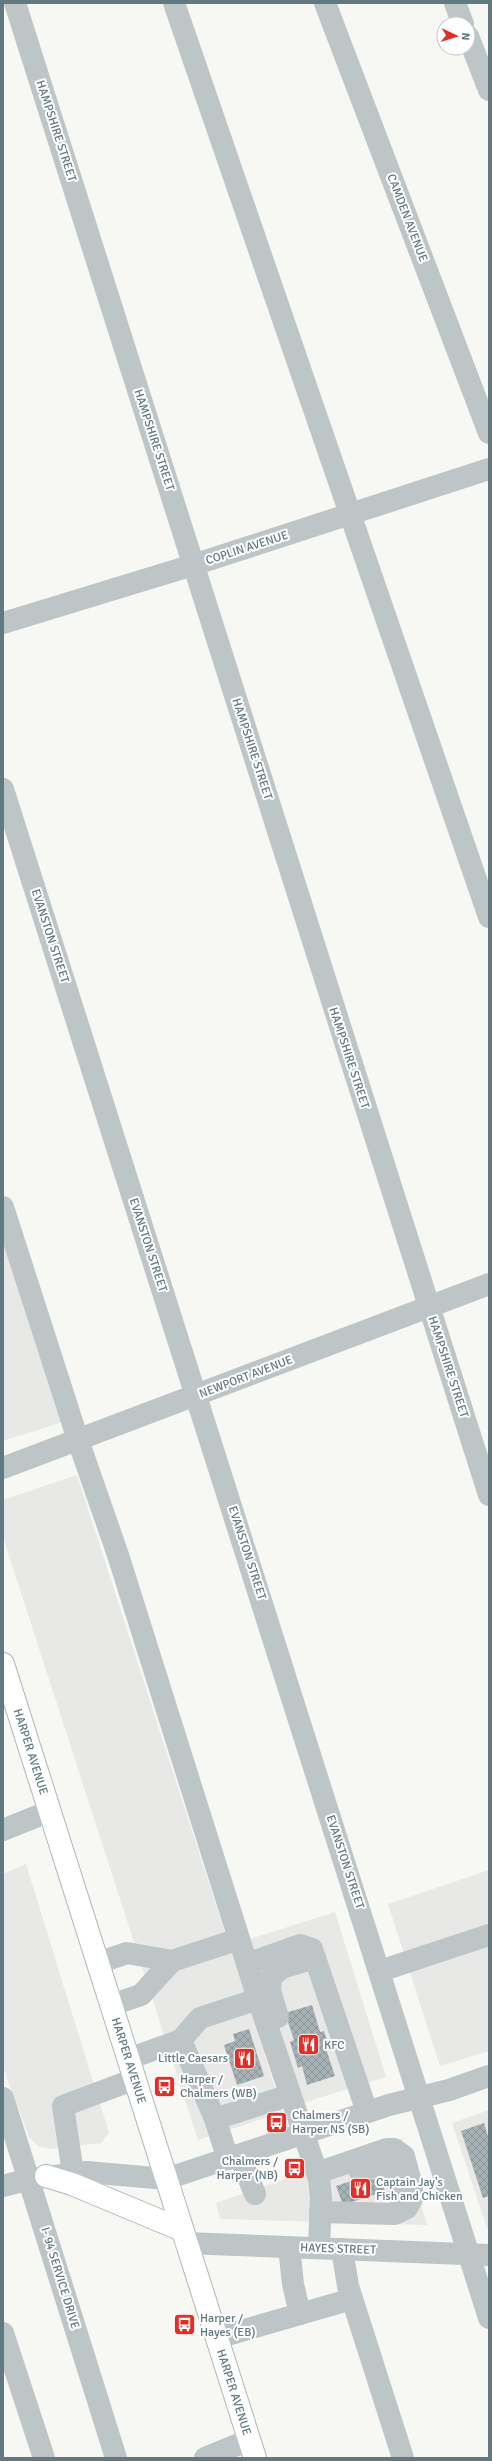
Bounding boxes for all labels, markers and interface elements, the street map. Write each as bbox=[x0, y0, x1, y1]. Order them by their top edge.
north arrow bbox=[436, 16, 476, 56]
text: N bbox=[459, 32, 472, 41]
street label: HAMPSHIRE STREET bbox=[33, 78, 80, 184]
street label: CAMDEN AVENUE bbox=[383, 172, 431, 264]
street label: HAMPSHIRE STREET bbox=[131, 387, 178, 493]
street label: COPLIN AVENUE bbox=[204, 528, 290, 568]
street label: HAMPSHIRE STREET bbox=[229, 696, 276, 802]
street label: EVANSTON STREET bbox=[28, 887, 72, 985]
street label: HAMPSHIRE STREET bbox=[326, 1005, 373, 1111]
street label: EVANSTON STREET bbox=[126, 1196, 170, 1294]
street label: HAMPSHIRE STREET bbox=[425, 1314, 472, 1420]
street label: NEWPORT AVENUE bbox=[197, 1352, 295, 1402]
street label: EVANSTON STREET bbox=[225, 1504, 269, 1602]
street label: HARPER AVENUE bbox=[10, 1707, 52, 1797]
street label: EVANSTON STREET bbox=[323, 1813, 367, 1911]
street label: HARPER AVENUE bbox=[108, 2016, 150, 2106]
restaurant icon: KFC bbox=[296, 2032, 322, 2058]
place label: KFC bbox=[324, 2038, 345, 2053]
restaurant icon: Little Caesars bbox=[231, 2045, 257, 2071]
place label: Little Caesars bbox=[158, 2051, 228, 2066]
place label: Harper / Chalmers (WB) bbox=[180, 2072, 257, 2101]
bus stop icon: Harper / Chalmers (WB) bbox=[152, 2073, 178, 2099]
place label: Chalmers / Harper NS (SB) bbox=[292, 2108, 369, 2137]
bus stop icon: Chalmers / Harper NS (SB) bbox=[264, 2109, 290, 2135]
place label: Chalmers / Harper (NB) bbox=[217, 2154, 278, 2183]
bus stop icon: Chalmers / Harper (NB) bbox=[281, 2155, 307, 2181]
place label: Captain Jay's Fish and Chicken bbox=[376, 2175, 463, 2204]
restaurant icon: Captain Jay's Fish and Chicken bbox=[347, 2176, 373, 2202]
street label: I- 94 SERVICE DRIVE bbox=[37, 2225, 83, 2331]
street label: HAYES STREET bbox=[300, 2240, 376, 2258]
place label: Harper / Hayes (EB) bbox=[200, 2311, 255, 2340]
bus stop icon: Harper / Hayes (EB) bbox=[172, 2312, 198, 2338]
street label: HARPER AVENUE bbox=[213, 2347, 255, 2437]

